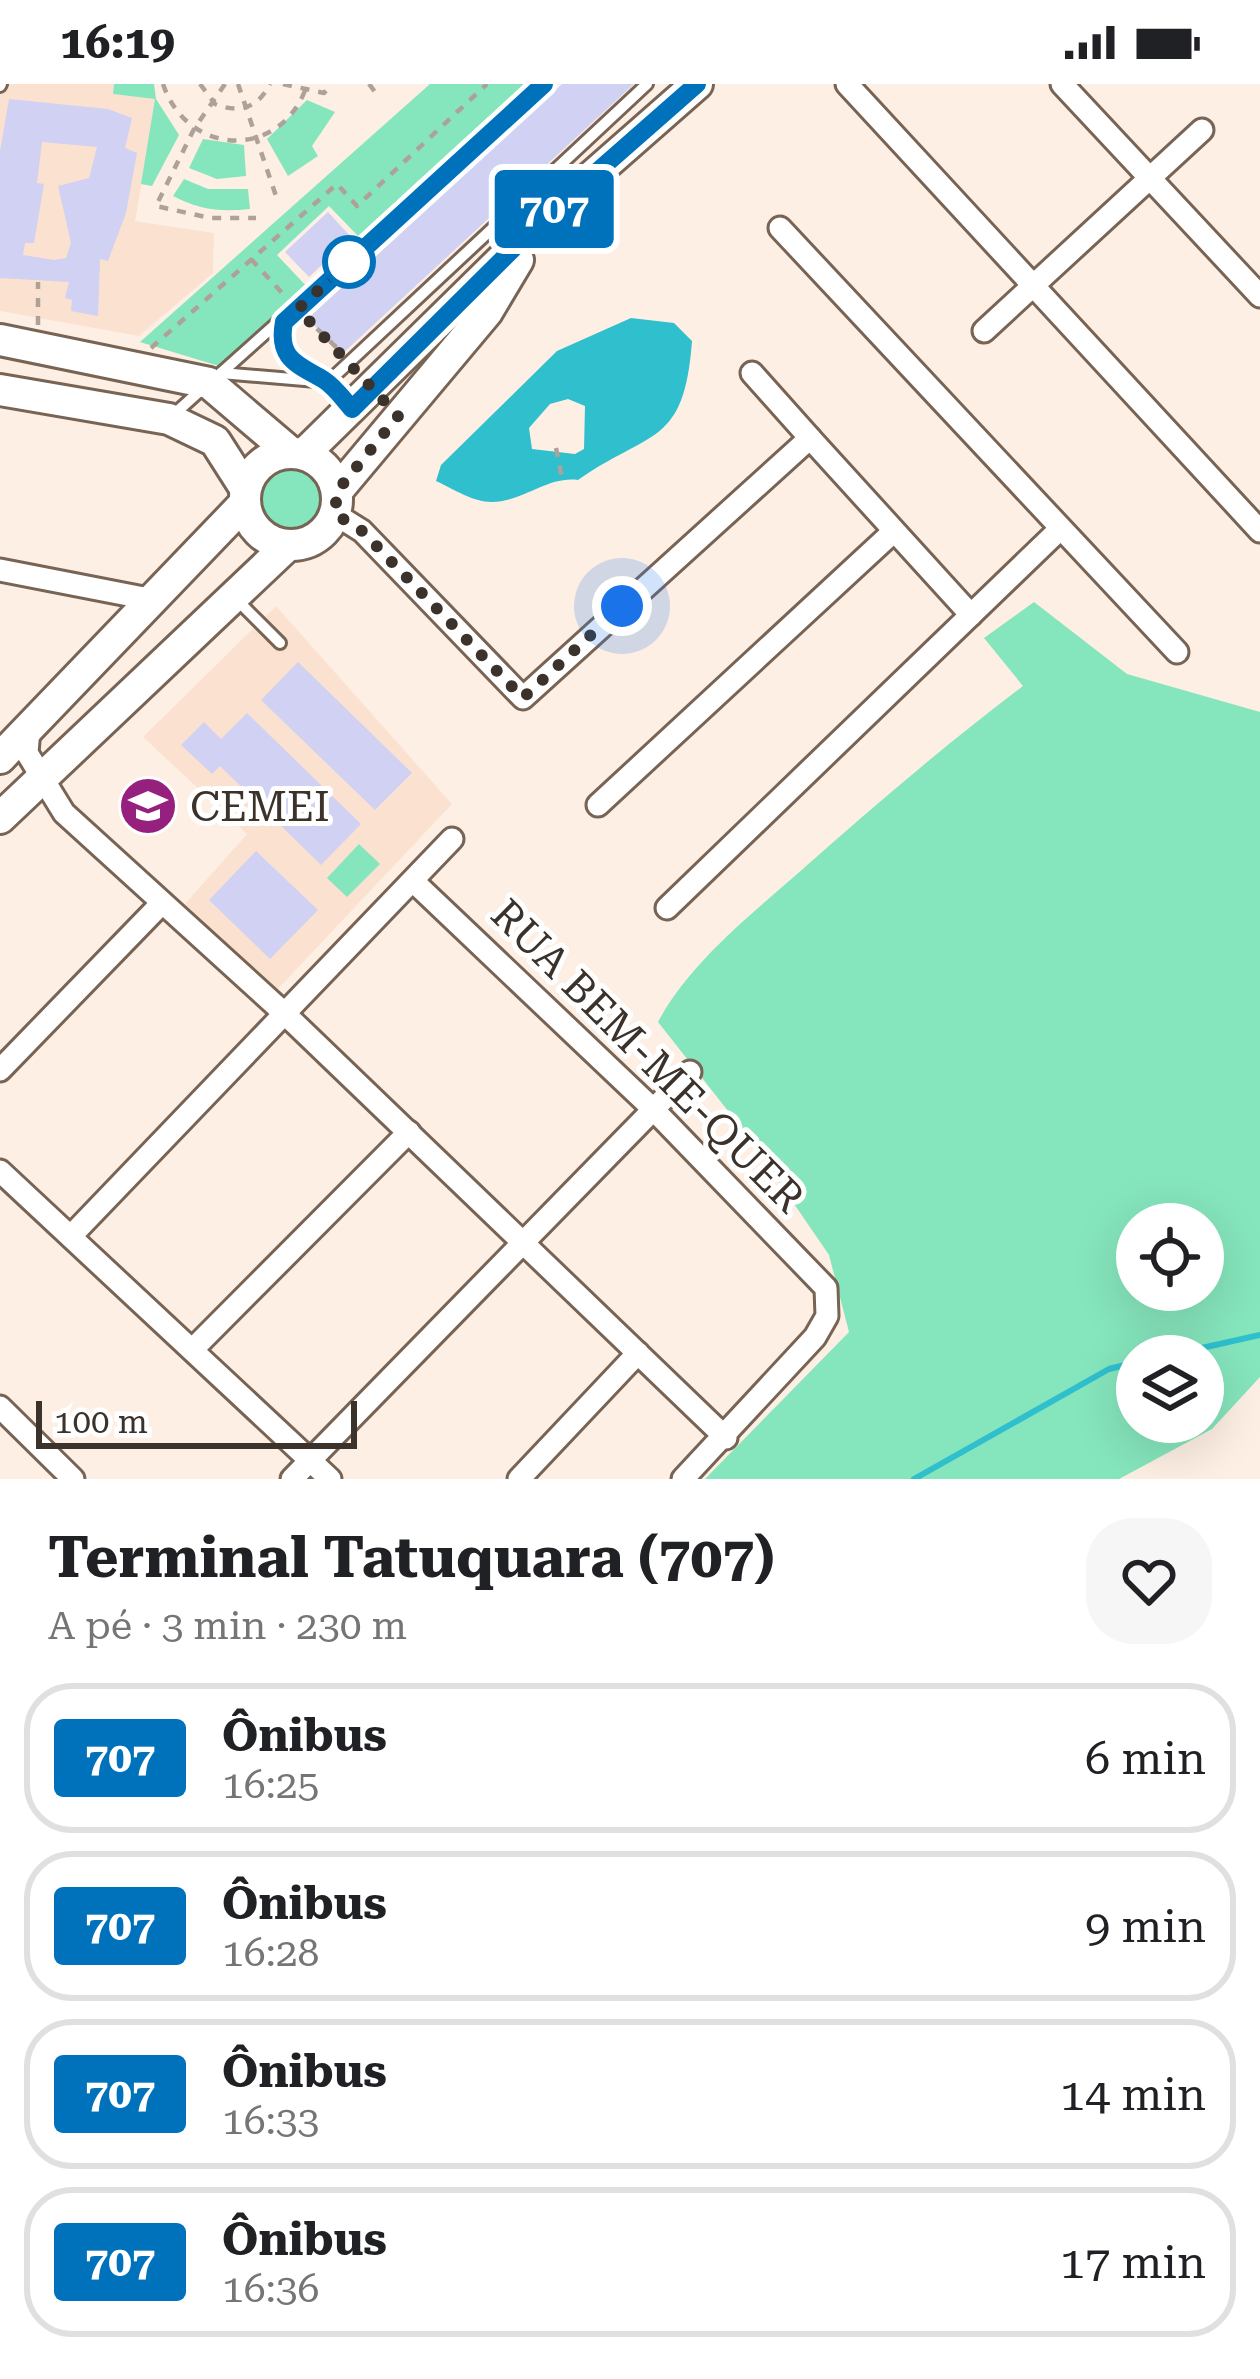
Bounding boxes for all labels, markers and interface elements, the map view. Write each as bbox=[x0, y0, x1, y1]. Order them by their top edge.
text: 16:19 bbox=[60, 16, 175, 69]
line badge: 707 bbox=[485, 170, 623, 248]
text: 707 bbox=[519, 184, 589, 233]
unlabelled marker bbox=[324, 237, 374, 287]
your location bbox=[592, 576, 652, 636]
school or university icon: CEMEI bbox=[117, 775, 179, 837]
place label: CEMEI bbox=[190, 782, 330, 831]
street label: RUA BEM-ME-QUER bbox=[481, 889, 815, 1223]
map controls bbox=[1116, 1203, 1224, 1443]
button: locate bbox=[1116, 1203, 1224, 1311]
button: layers bbox=[1116, 1335, 1224, 1443]
scale bar bbox=[36, 1395, 357, 1448]
text: 100 m bbox=[54, 1402, 148, 1441]
button: heart bbox=[1086, 1518, 1212, 1644]
text: Terminal Tatuquara (707) bbox=[48, 1524, 775, 1591]
text: A pé · 3 min · 230 m bbox=[48, 1603, 407, 1649]
text: Ônibus bbox=[222, 1709, 387, 1762]
text: 6 min bbox=[1085, 1732, 1206, 1785]
text: 707 bbox=[85, 1733, 155, 1782]
text: 16:25 bbox=[222, 1762, 319, 1808]
text: Ônibus bbox=[222, 1877, 387, 1930]
text: 9 min bbox=[1085, 1900, 1206, 1953]
text: 707 bbox=[85, 1901, 155, 1950]
text: 16:28 bbox=[222, 1930, 319, 1976]
text: Ônibus bbox=[222, 2045, 387, 2098]
text: 14 min bbox=[1060, 2068, 1206, 2121]
text: 707 bbox=[85, 2069, 155, 2118]
text: 16:33 bbox=[222, 2098, 319, 2144]
text: Ônibus bbox=[222, 2213, 387, 2266]
text: 17 min bbox=[1060, 2236, 1206, 2289]
text: 707 bbox=[85, 2237, 155, 2286]
text: 16:36 bbox=[222, 2266, 319, 2312]

